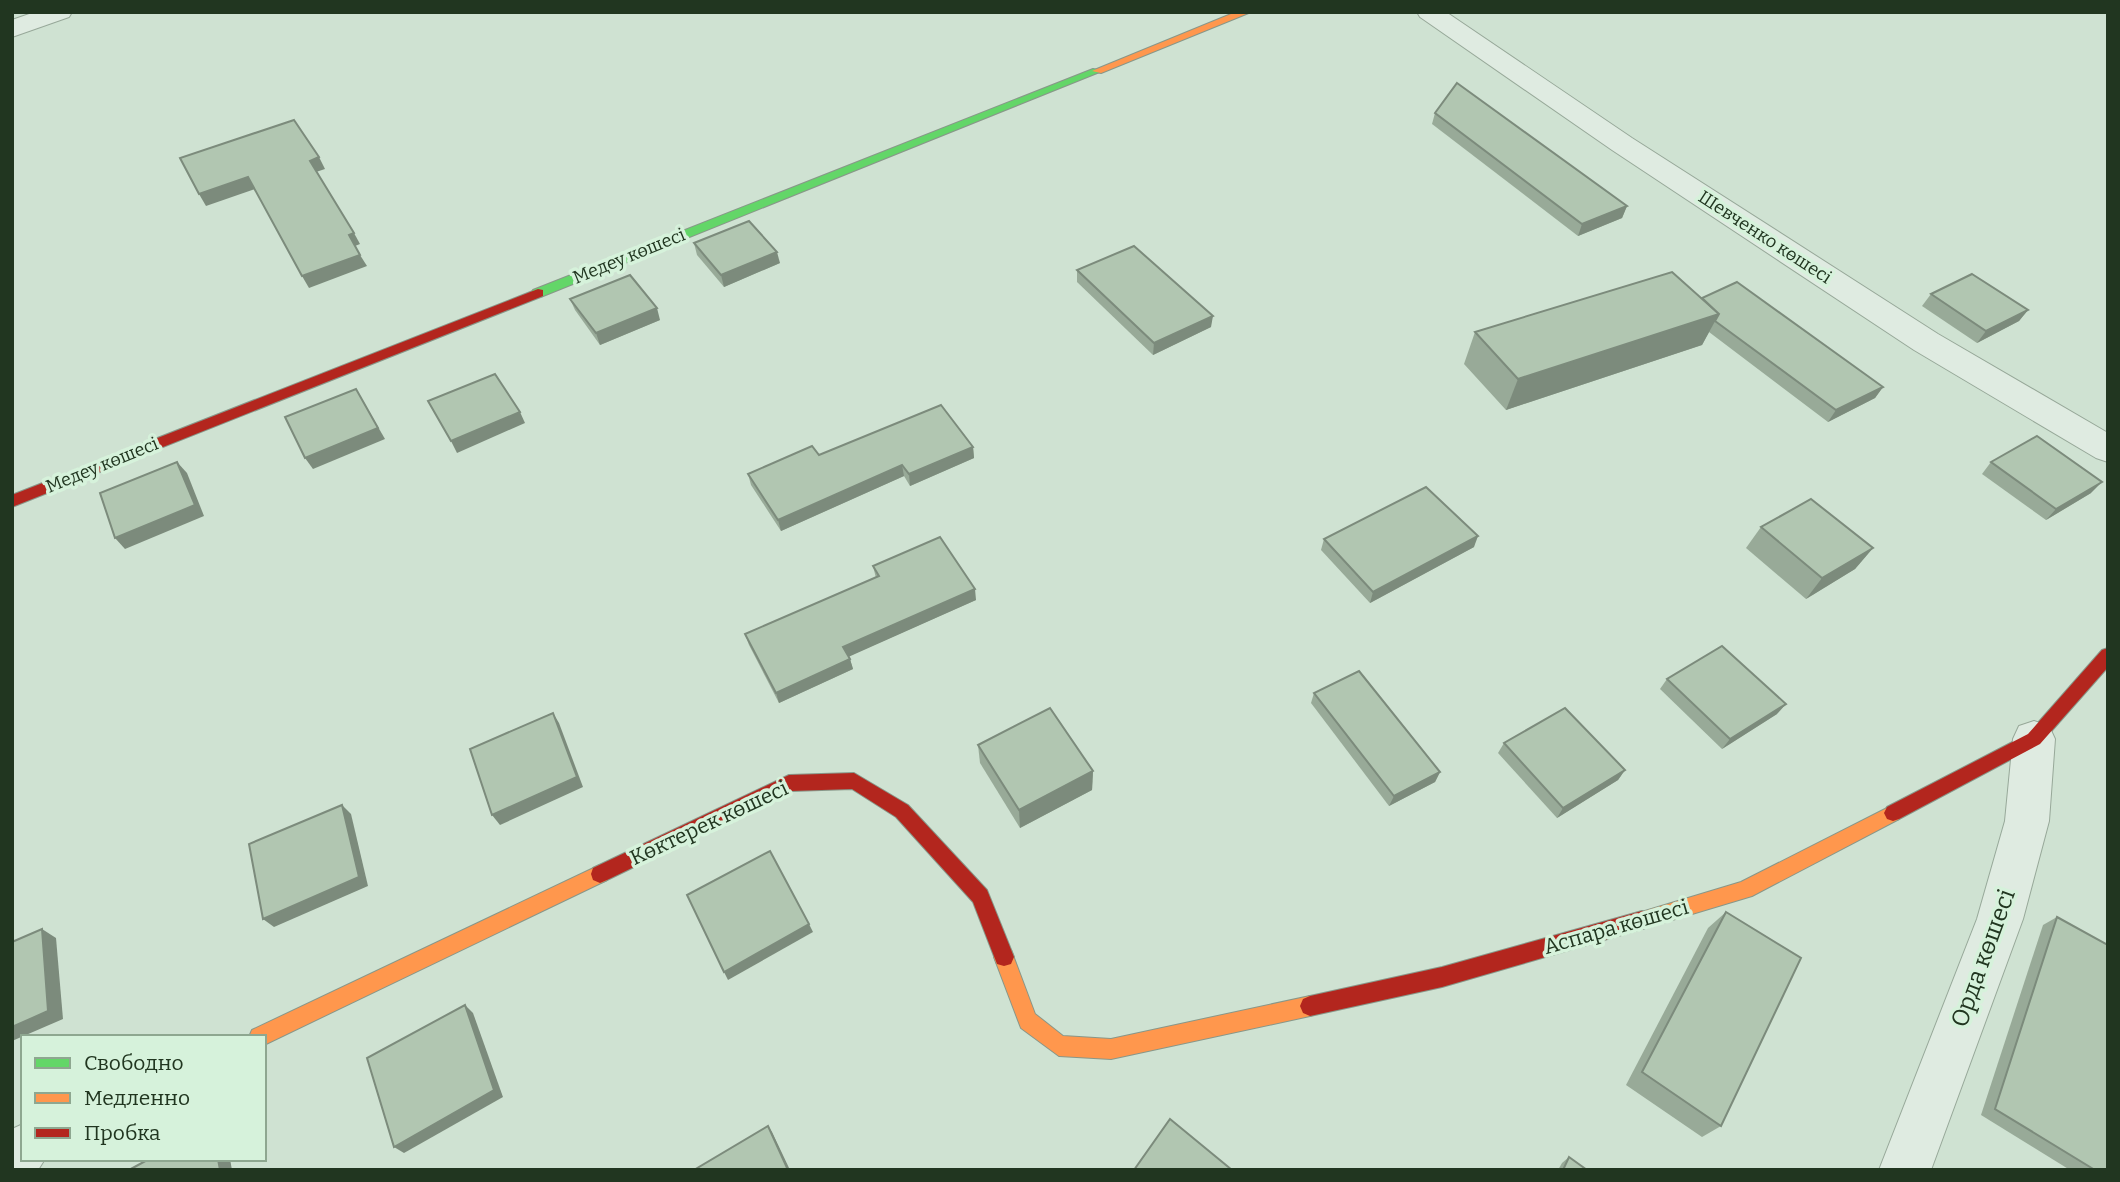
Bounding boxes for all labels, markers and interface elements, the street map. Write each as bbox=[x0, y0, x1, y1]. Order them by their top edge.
street label: Шевченко көшесі bbox=[1694, 186, 1836, 288]
street label: Медеу көшесі bbox=[570, 223, 688, 289]
street label: Медеу көшесі bbox=[43, 432, 161, 498]
street label: Көктерек көшесі bbox=[626, 775, 792, 871]
street label: Орда көшесі bbox=[1945, 885, 2021, 1031]
street label: Аспара көшесі bbox=[1541, 894, 1691, 960]
legend bbox=[21, 1035, 266, 1161]
text: Свободно bbox=[84, 1050, 184, 1076]
text: Медленно bbox=[84, 1085, 190, 1111]
text: Пробка bbox=[84, 1120, 161, 1146]

